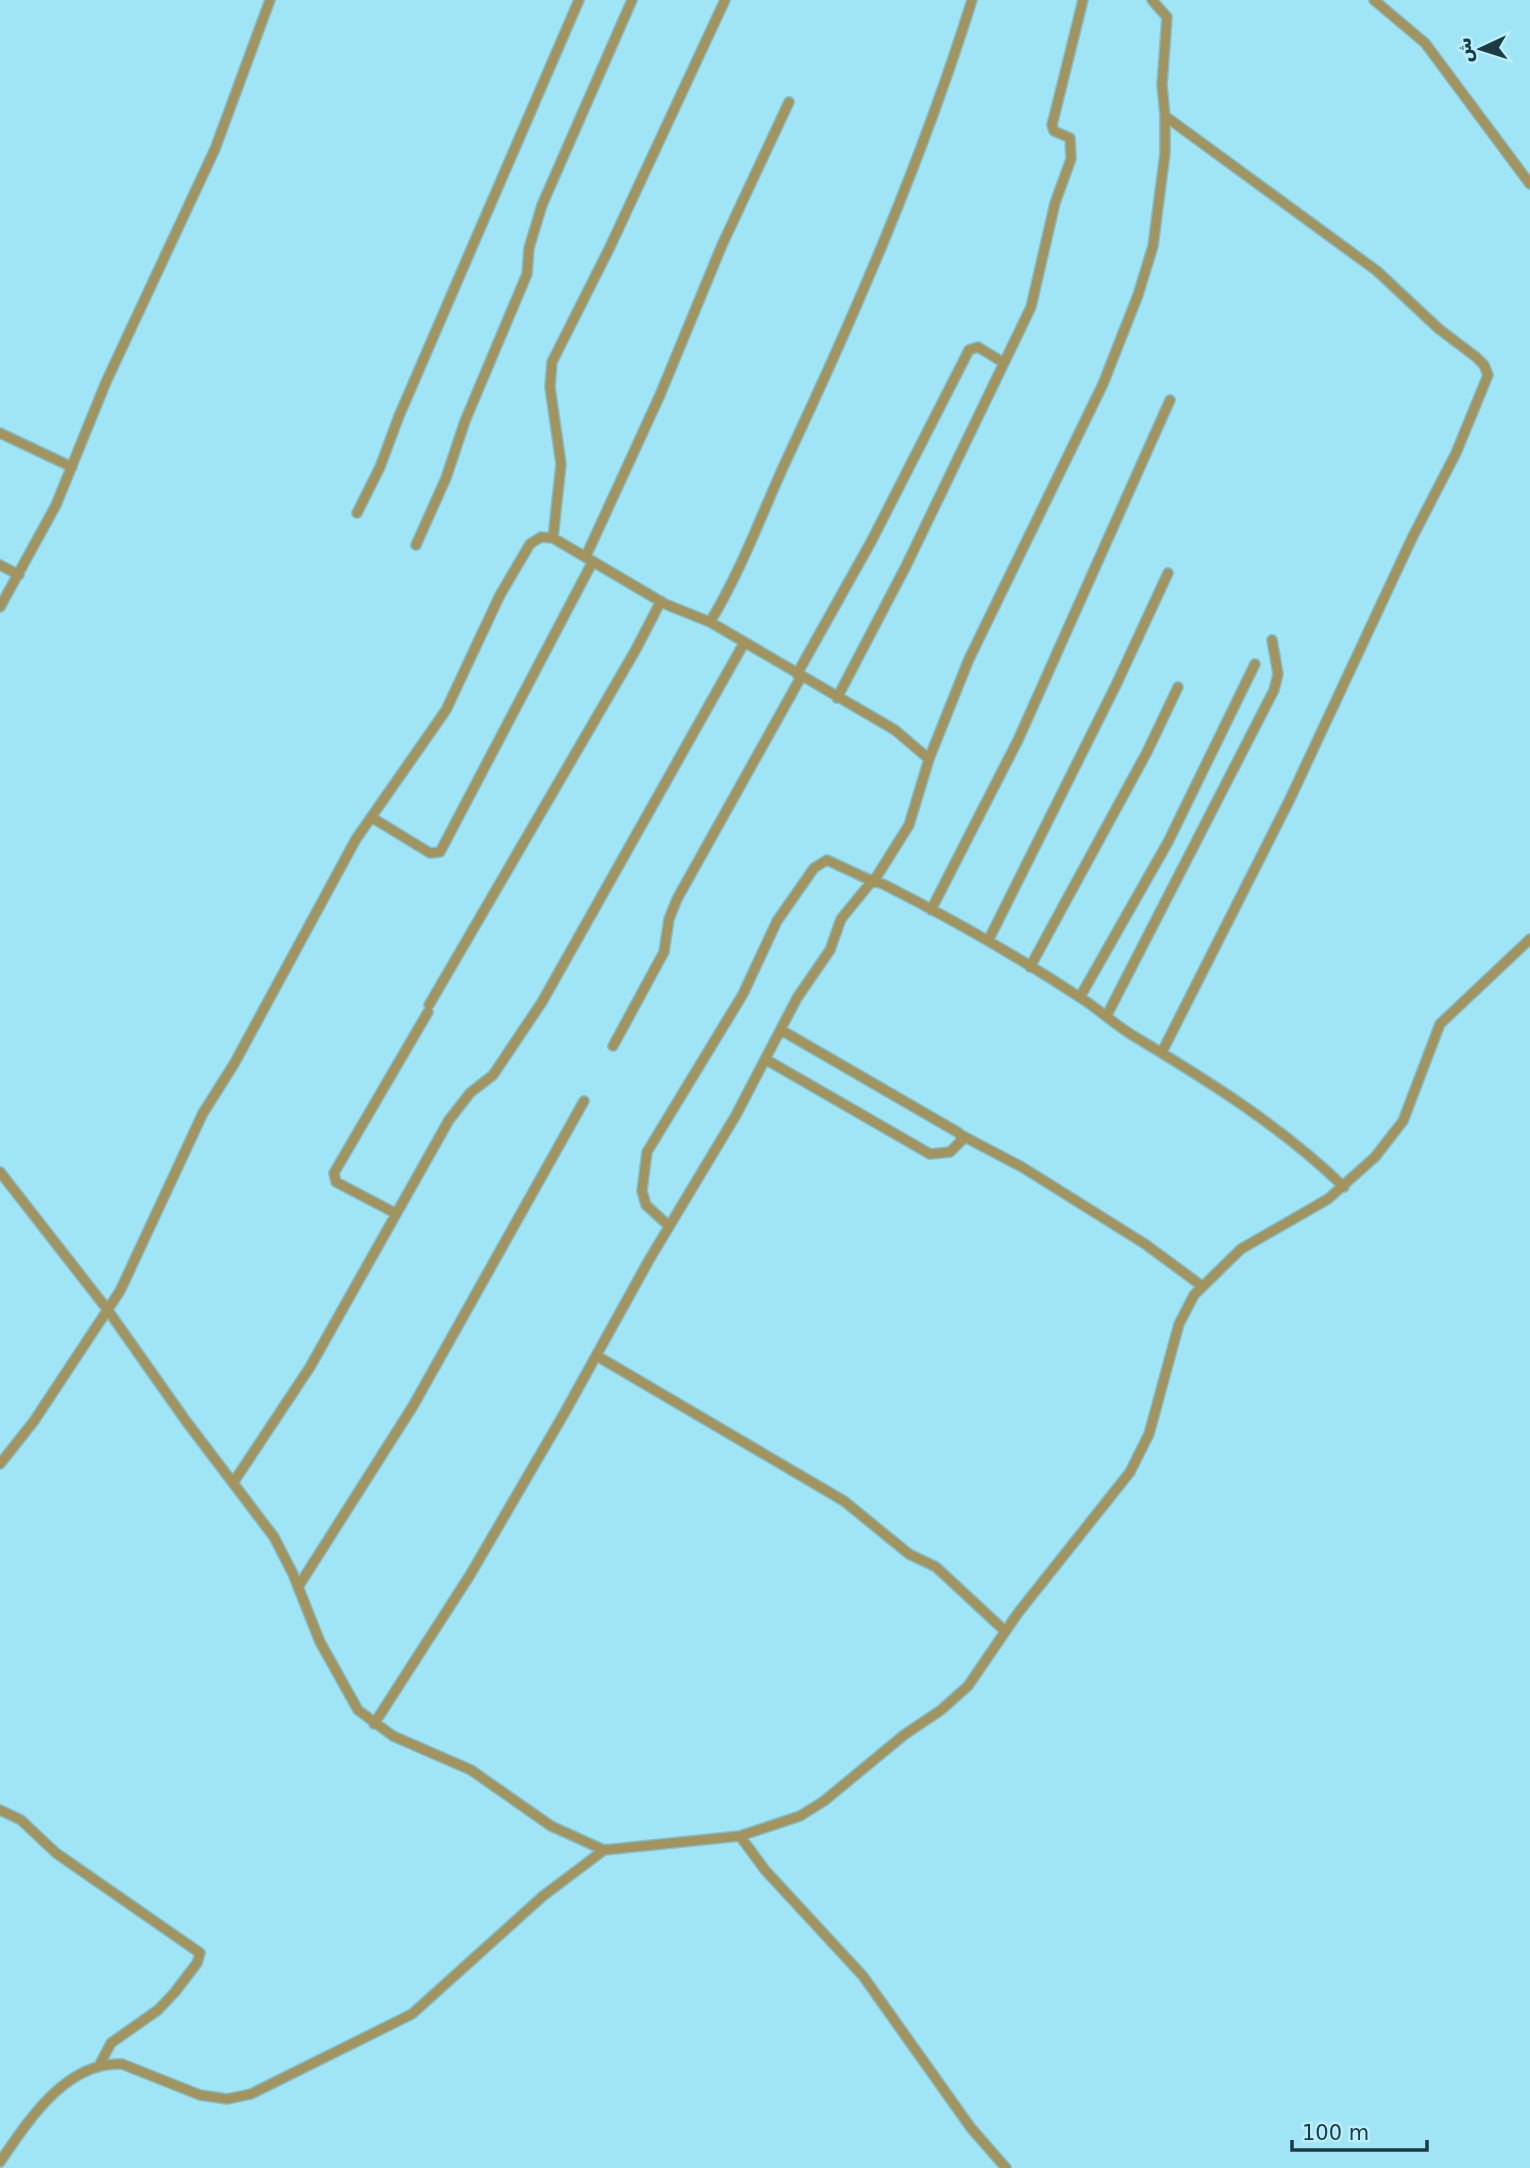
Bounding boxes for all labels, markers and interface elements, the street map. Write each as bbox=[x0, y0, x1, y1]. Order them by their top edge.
north arrow bbox=[1446, 14, 1516, 84]
text: ش bbox=[1452, 36, 1477, 64]
scale bar bbox=[1292, 2108, 1427, 2152]
text: 100 m bbox=[1302, 2121, 1369, 2145]

